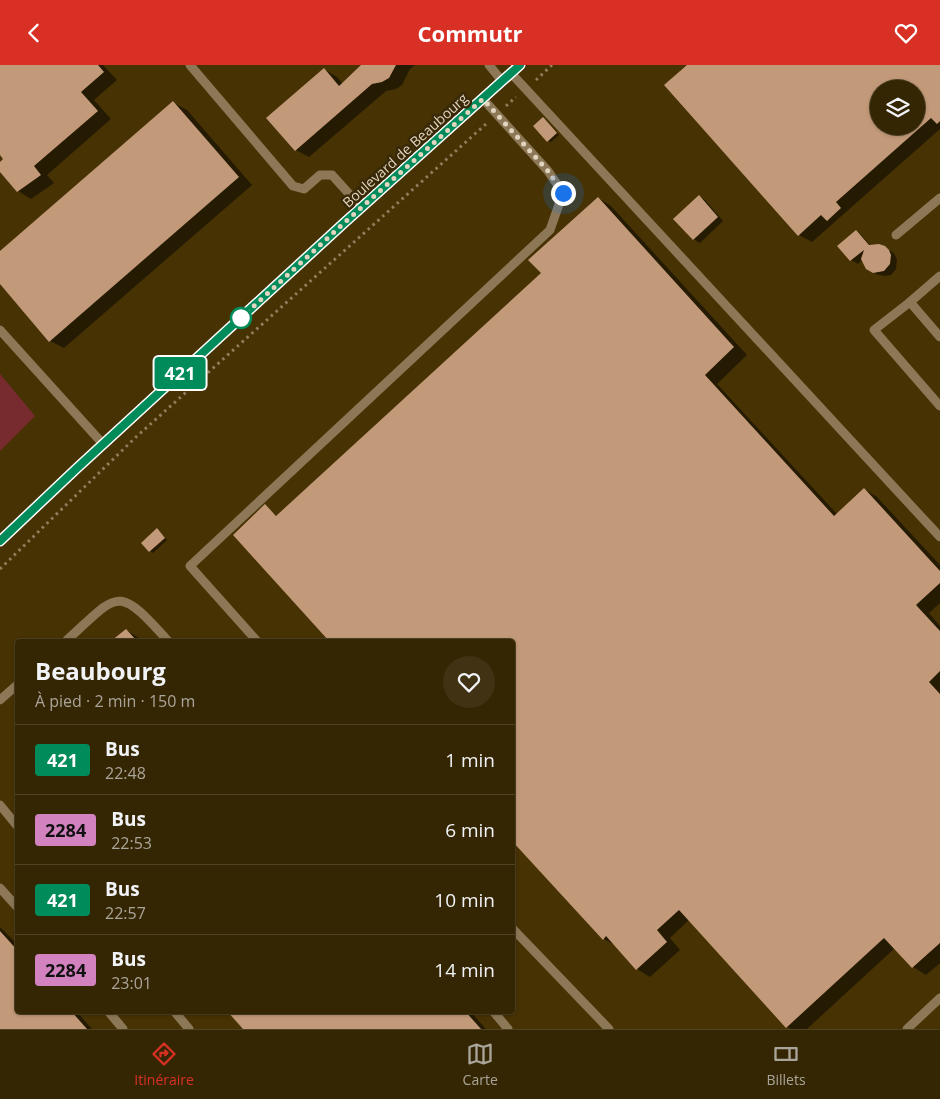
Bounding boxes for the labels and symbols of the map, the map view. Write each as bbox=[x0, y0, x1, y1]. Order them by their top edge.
street label: Boulevard de Beaubourg bbox=[338, 88, 472, 211]
your location bbox=[551, 181, 576, 206]
unlabelled marker bbox=[230, 307, 252, 329]
line badge: 421 bbox=[151, 357, 209, 389]

